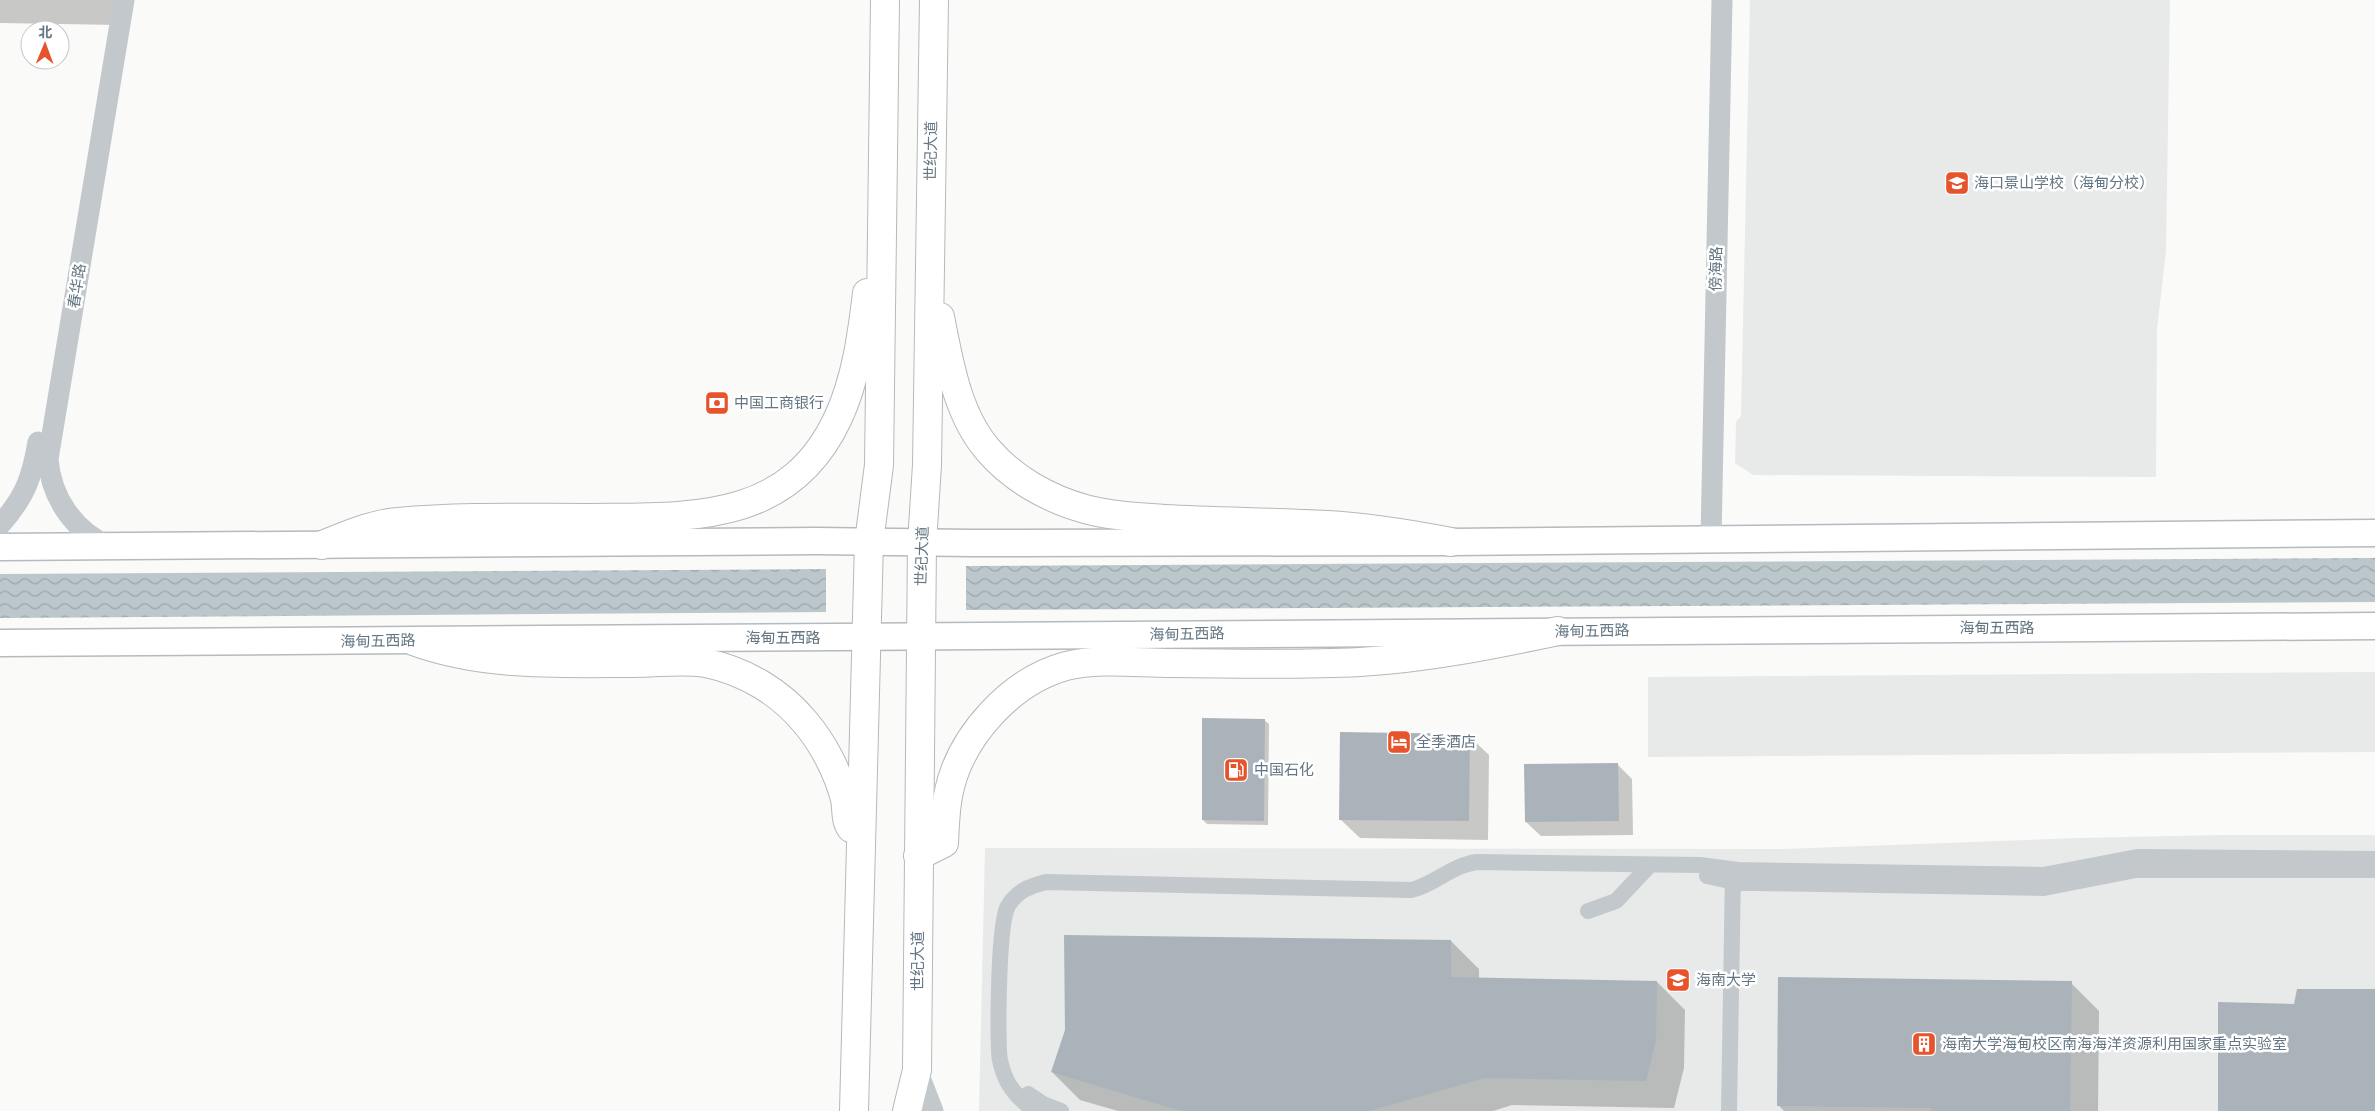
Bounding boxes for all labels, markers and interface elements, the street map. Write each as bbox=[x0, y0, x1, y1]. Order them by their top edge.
north arrow bbox=[20, 20, 70, 70]
text: 北 bbox=[38, 24, 52, 40]
street label: 世纪大道 bbox=[921, 121, 941, 181]
school or university icon: 海口景山学校（海甸分校） bbox=[1944, 170, 1970, 196]
place label: 海口景山学校（海甸分校） bbox=[1974, 174, 2154, 192]
street label: 傍海路 bbox=[1707, 246, 1725, 292]
street label: 春华路 bbox=[65, 262, 89, 310]
bank icon: 中国工商银行 bbox=[704, 390, 730, 416]
place label: 中国工商银行 bbox=[734, 394, 824, 412]
street label: 世纪大道 bbox=[912, 526, 932, 586]
street label: 海甸五西路 bbox=[1959, 619, 2035, 637]
street label: 海甸五西路 bbox=[1554, 621, 1630, 641]
street label: 海甸五西路 bbox=[1149, 624, 1225, 644]
street label: 海甸五西路 bbox=[745, 629, 821, 647]
street label: 海甸五西路 bbox=[340, 631, 416, 651]
hotel icon: 全季酒店 bbox=[1386, 729, 1412, 755]
place label: 全季酒店 bbox=[1416, 733, 1476, 751]
fuel station icon: 中国石化 bbox=[1223, 757, 1249, 783]
place label: 中国石化 bbox=[1254, 761, 1314, 779]
street label: 世纪大道 bbox=[909, 931, 927, 991]
school or university icon: 海南大学 bbox=[1665, 967, 1691, 993]
place label: 海南大学 bbox=[1696, 971, 1756, 989]
building icon: 海南大学海甸校区南海海洋资源利用国家重点实验室 bbox=[1911, 1031, 1937, 1057]
place label: 海南大学海甸校区南海海洋资源利用国家重点实验室 bbox=[1942, 1035, 2287, 1053]

